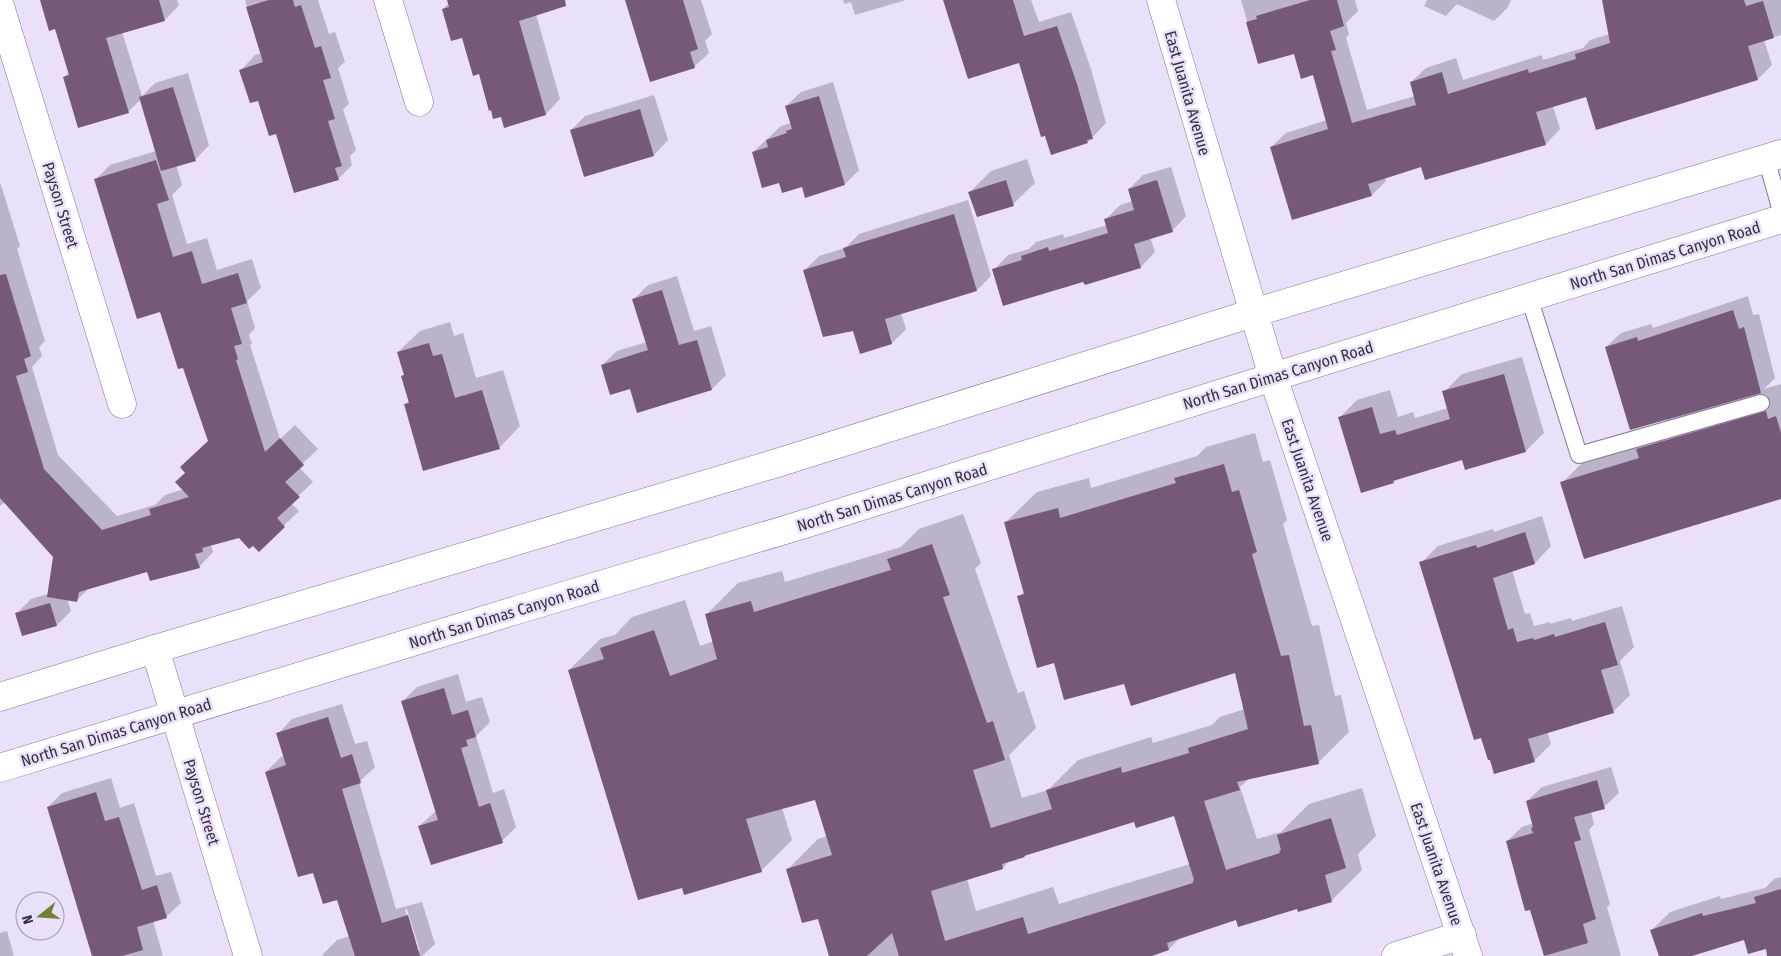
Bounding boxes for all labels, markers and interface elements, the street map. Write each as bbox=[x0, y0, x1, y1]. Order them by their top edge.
street label: East Juanita Avenue bbox=[1161, 29, 1214, 158]
street label: Payson Street bbox=[38, 160, 83, 251]
street label: North San Dimas Canyon Road bbox=[1568, 217, 1763, 294]
street label: North San Dimas Canyon Road bbox=[1181, 337, 1376, 414]
street label: East Juanita Avenue bbox=[1278, 416, 1337, 544]
street label: North San Dimas Canyon Road bbox=[795, 459, 990, 536]
street label: North San Dimas Canyon Road bbox=[407, 576, 602, 653]
street label: North San Dimas Canyon Road bbox=[19, 694, 214, 771]
street label: Payson Street bbox=[179, 757, 224, 848]
street label: East Juanita Avenue bbox=[1407, 800, 1466, 928]
north arrow bbox=[15, 891, 65, 941]
text: N bbox=[19, 913, 37, 926]

